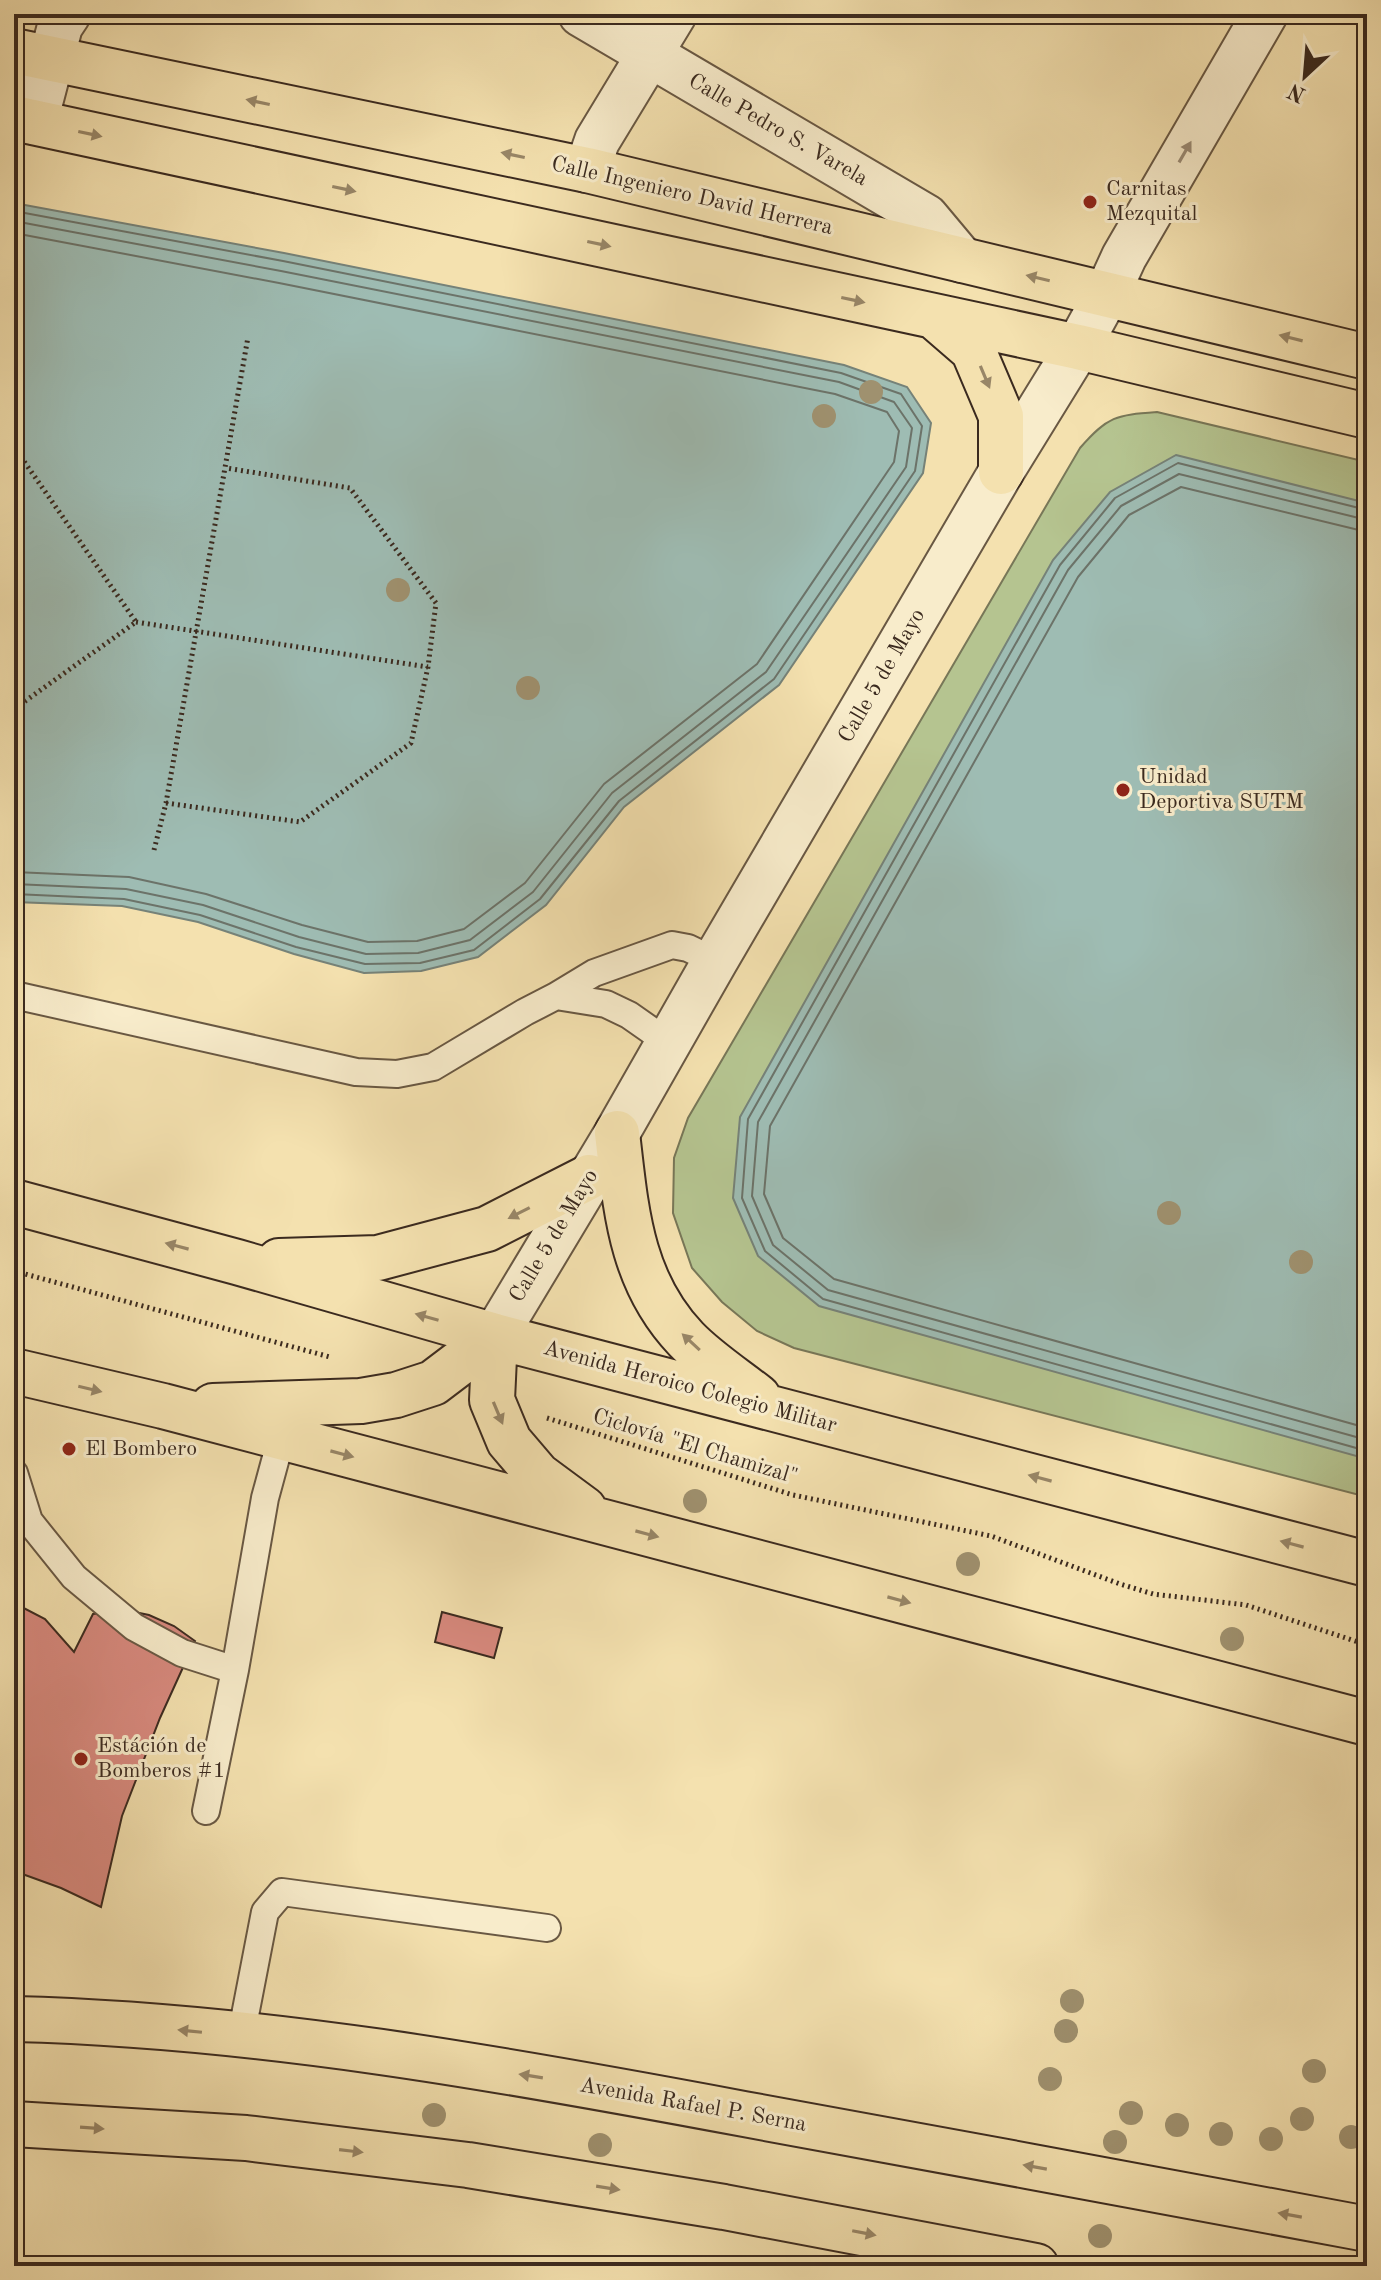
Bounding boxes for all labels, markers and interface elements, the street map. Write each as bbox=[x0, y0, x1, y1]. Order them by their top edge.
north arrow bbox=[1265, 36, 1345, 116]
street label: Calle Pedro S. Varela bbox=[684, 70, 872, 190]
text: N bbox=[1285, 79, 1309, 106]
one-way arrow bbox=[245, 95, 270, 108]
one-way arrow bbox=[78, 128, 103, 141]
one-way arrow bbox=[1178, 141, 1192, 163]
one-way arrow bbox=[500, 148, 525, 160]
street label: Calle Ingeniero David Herrera bbox=[549, 153, 835, 239]
place label: Carnitas Mezquital bbox=[1106, 178, 1198, 225]
one-way arrow bbox=[332, 183, 357, 196]
marker: Carnitas Mezquital bbox=[1081, 193, 1099, 211]
one-way arrow bbox=[586, 238, 611, 251]
one-way arrow bbox=[1026, 271, 1051, 284]
one-way arrow bbox=[840, 294, 865, 307]
one-way arrow bbox=[1279, 332, 1304, 344]
one-way arrow bbox=[978, 365, 991, 389]
street label: Calle 5 de Mayo bbox=[835, 605, 929, 747]
place label: Unidad Deportiva SUTM bbox=[1139, 766, 1304, 813]
marker: Unidad Deportiva SUTM bbox=[1114, 781, 1132, 799]
street label: Calle 5 de Mayo bbox=[506, 1166, 602, 1306]
one-way arrow bbox=[508, 1206, 531, 1219]
one-way arrow bbox=[164, 1239, 189, 1251]
one-way arrow bbox=[414, 1310, 438, 1323]
one-way arrow bbox=[681, 1333, 700, 1351]
street label: Avenida Heroico Colegio Militar bbox=[541, 1337, 839, 1437]
one-way arrow bbox=[78, 1383, 103, 1396]
one-way arrow bbox=[491, 1401, 504, 1425]
street label: Ciclovía "El Chamizal" bbox=[590, 1405, 800, 1489]
place label: El Bombero bbox=[85, 1438, 197, 1460]
marker: El Bombero bbox=[60, 1440, 78, 1458]
one-way arrow bbox=[329, 1449, 354, 1461]
one-way arrow bbox=[1028, 1472, 1053, 1484]
one-way arrow bbox=[635, 1529, 660, 1541]
one-way arrow bbox=[1279, 1538, 1304, 1550]
one-way arrow bbox=[886, 1595, 911, 1607]
place label: Estáción de Bomberos #1 bbox=[97, 1735, 225, 1782]
marker: Estáción de Bomberos #1 bbox=[72, 1750, 90, 1768]
one-way arrow bbox=[177, 2024, 202, 2037]
one-way arrow bbox=[518, 2069, 543, 2082]
street label: Avenida Rafael P. Serna bbox=[578, 2074, 808, 2136]
one-way arrow bbox=[80, 2122, 105, 2135]
one-way arrow bbox=[339, 2144, 364, 2157]
one-way arrow bbox=[1022, 2161, 1047, 2173]
one-way arrow bbox=[596, 2182, 621, 2195]
one-way arrow bbox=[1278, 2208, 1303, 2220]
one-way arrow bbox=[852, 2228, 877, 2240]

